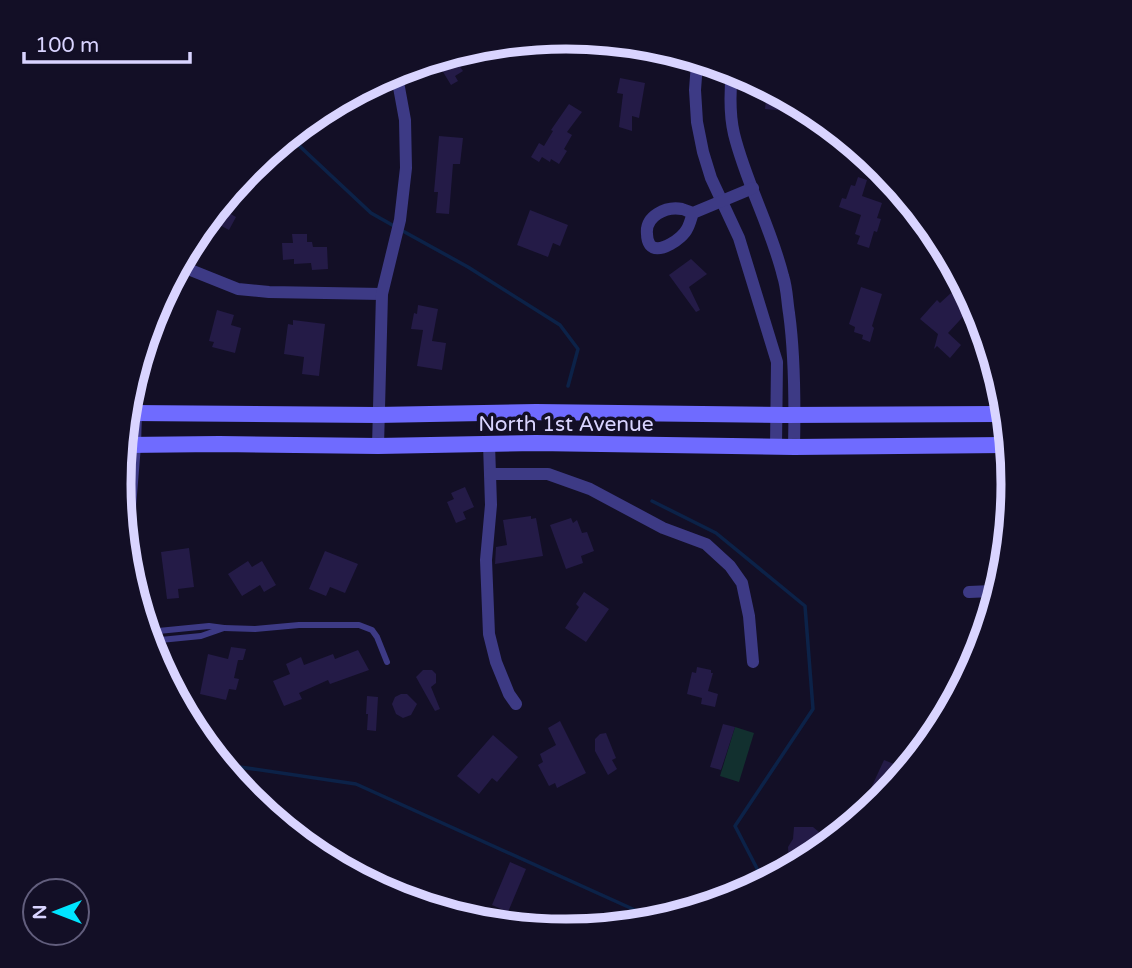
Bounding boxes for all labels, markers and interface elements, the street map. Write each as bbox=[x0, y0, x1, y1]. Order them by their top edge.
scale bar bbox=[24, 21, 191, 65]
text: 100 m bbox=[35, 33, 99, 58]
street label: North 1st Avenue bbox=[478, 412, 654, 437]
north arrow bbox=[21, 877, 91, 947]
text: N bbox=[29, 904, 51, 920]

